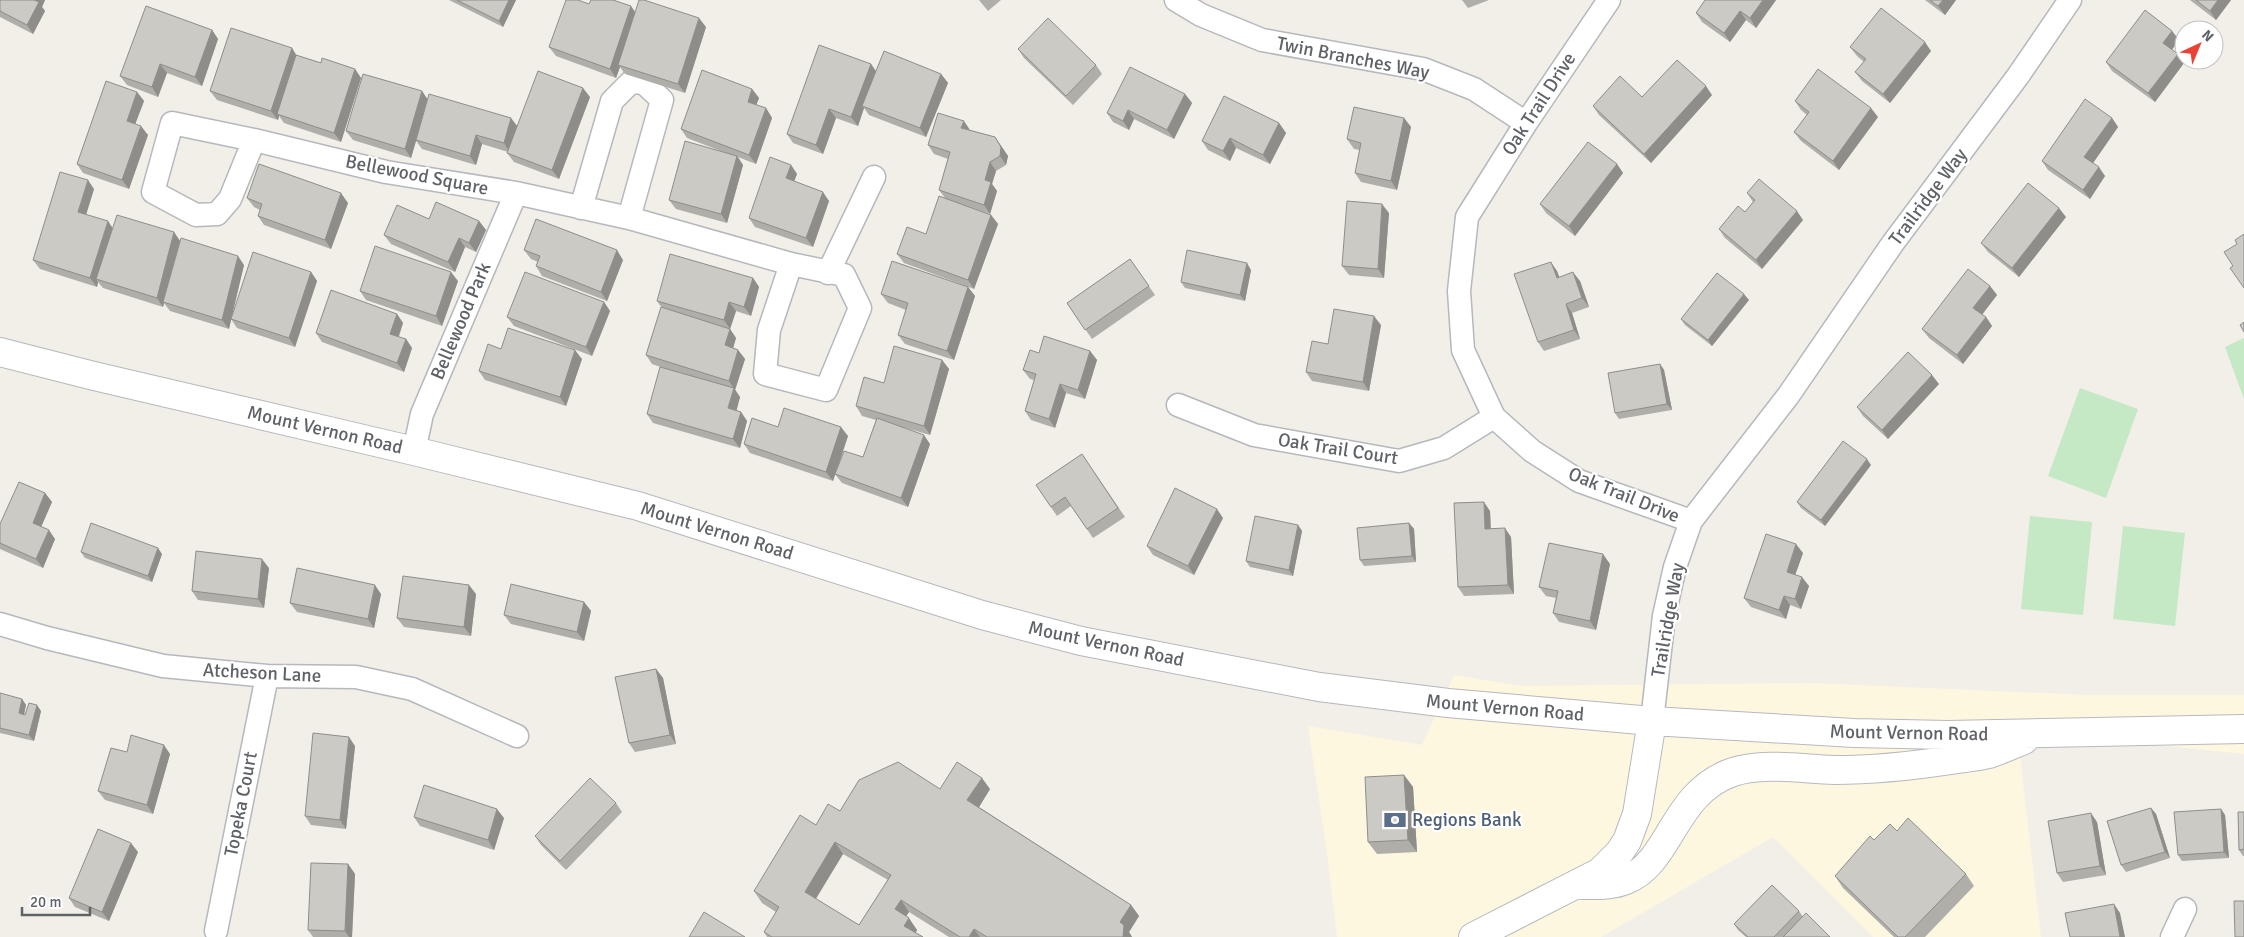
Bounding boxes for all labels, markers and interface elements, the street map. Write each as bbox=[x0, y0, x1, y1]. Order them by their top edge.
north arrow bbox=[2174, 20, 2224, 70]
text: N bbox=[2198, 27, 2217, 46]
street label: Twin Branches Way bbox=[1275, 31, 1431, 85]
street label: Oak Trail Drive bbox=[1497, 48, 1581, 160]
street label: Trailridge Way bbox=[1884, 143, 1972, 250]
street label: Bellewood Square bbox=[343, 149, 491, 201]
street label: Bellewood Park bbox=[426, 258, 497, 383]
street label: Mount Vernon Road bbox=[245, 400, 405, 460]
street label: Oak Trail Court bbox=[1276, 428, 1400, 470]
street label: Oak Trail Drive bbox=[1565, 462, 1683, 528]
street label: Mount Vernon Road bbox=[638, 496, 796, 566]
street label: Trailridge Way bbox=[1646, 561, 1690, 679]
street label: Mount Vernon Road bbox=[1026, 616, 1186, 672]
street label: Atcheson Lane bbox=[202, 658, 322, 688]
street label: Mount Vernon Road bbox=[1425, 689, 1585, 727]
street label: Mount Vernon Road bbox=[1829, 720, 1989, 746]
street label: Topeka Court bbox=[219, 749, 263, 858]
bank icon: Regions Bank bbox=[1382, 807, 1408, 833]
place label: Regions Bank bbox=[1412, 808, 1522, 832]
scale bar bbox=[22, 884, 90, 916]
text: 20 m bbox=[30, 893, 61, 911]

